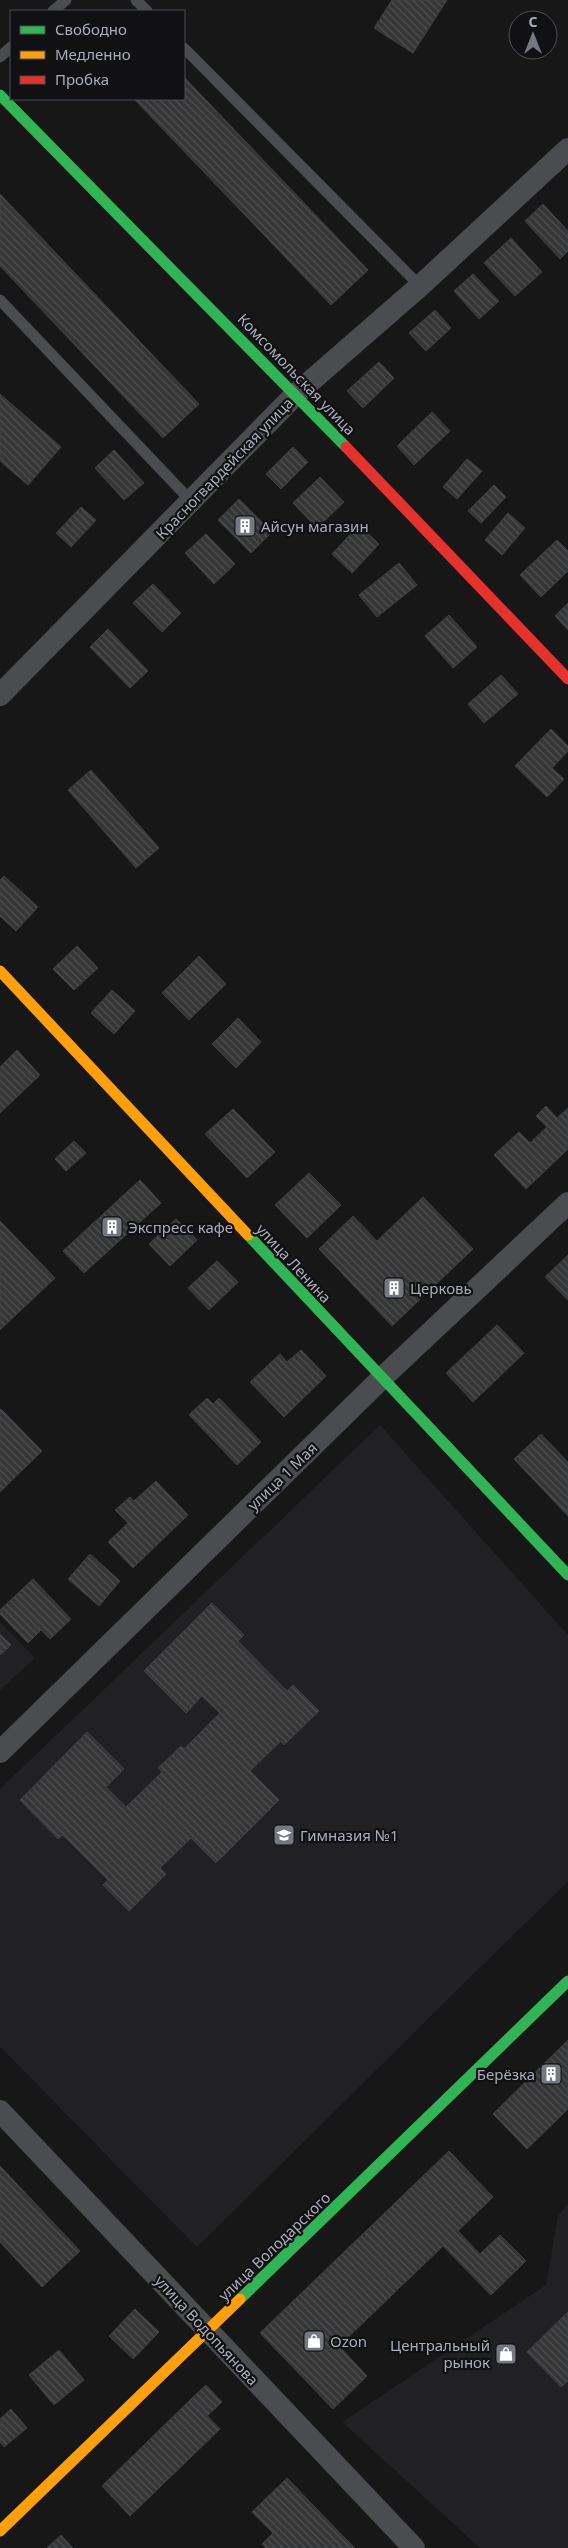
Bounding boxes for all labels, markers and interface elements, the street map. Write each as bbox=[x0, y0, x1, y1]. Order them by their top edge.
legend bbox=[10, 10, 185, 100]
north arrow bbox=[508, 10, 558, 60]
text: С bbox=[528, 12, 538, 31]
text: Свободно bbox=[55, 19, 127, 39]
text: Медленно bbox=[55, 44, 131, 64]
text: Пробка bbox=[55, 69, 109, 89]
street label: Комсомольская улица bbox=[234, 309, 360, 439]
street label: Красногвардейская улица bbox=[151, 393, 297, 543]
building icon: Айсун магазин bbox=[233, 514, 257, 538]
place label: Айсун магазин bbox=[261, 516, 369, 536]
building icon: Экспресс кафе bbox=[100, 1215, 124, 1239]
place label: Экспресс кафе bbox=[128, 1217, 233, 1237]
street label: улица Ленина bbox=[252, 1219, 336, 1307]
building icon: Церковь bbox=[382, 1276, 406, 1300]
place label: Церковь bbox=[410, 1278, 472, 1298]
street label: улица 1 Мая bbox=[243, 1438, 321, 1514]
school or university icon: Гимназия №1 bbox=[272, 1823, 296, 1847]
place label: Гимназия №1 bbox=[300, 1825, 399, 1845]
building icon: Берёзка bbox=[539, 2062, 563, 2086]
place label: Берёзка bbox=[477, 2064, 535, 2084]
street label: улица Володарского bbox=[214, 2187, 334, 2305]
street label: улица Водопьянова bbox=[151, 2271, 263, 2389]
shop icon: Ozon bbox=[302, 2329, 326, 2353]
place label: Ozon bbox=[330, 2331, 367, 2351]
place label: Центральный рынок bbox=[390, 2335, 490, 2372]
shop icon: Центральный рынок bbox=[494, 2342, 518, 2366]

